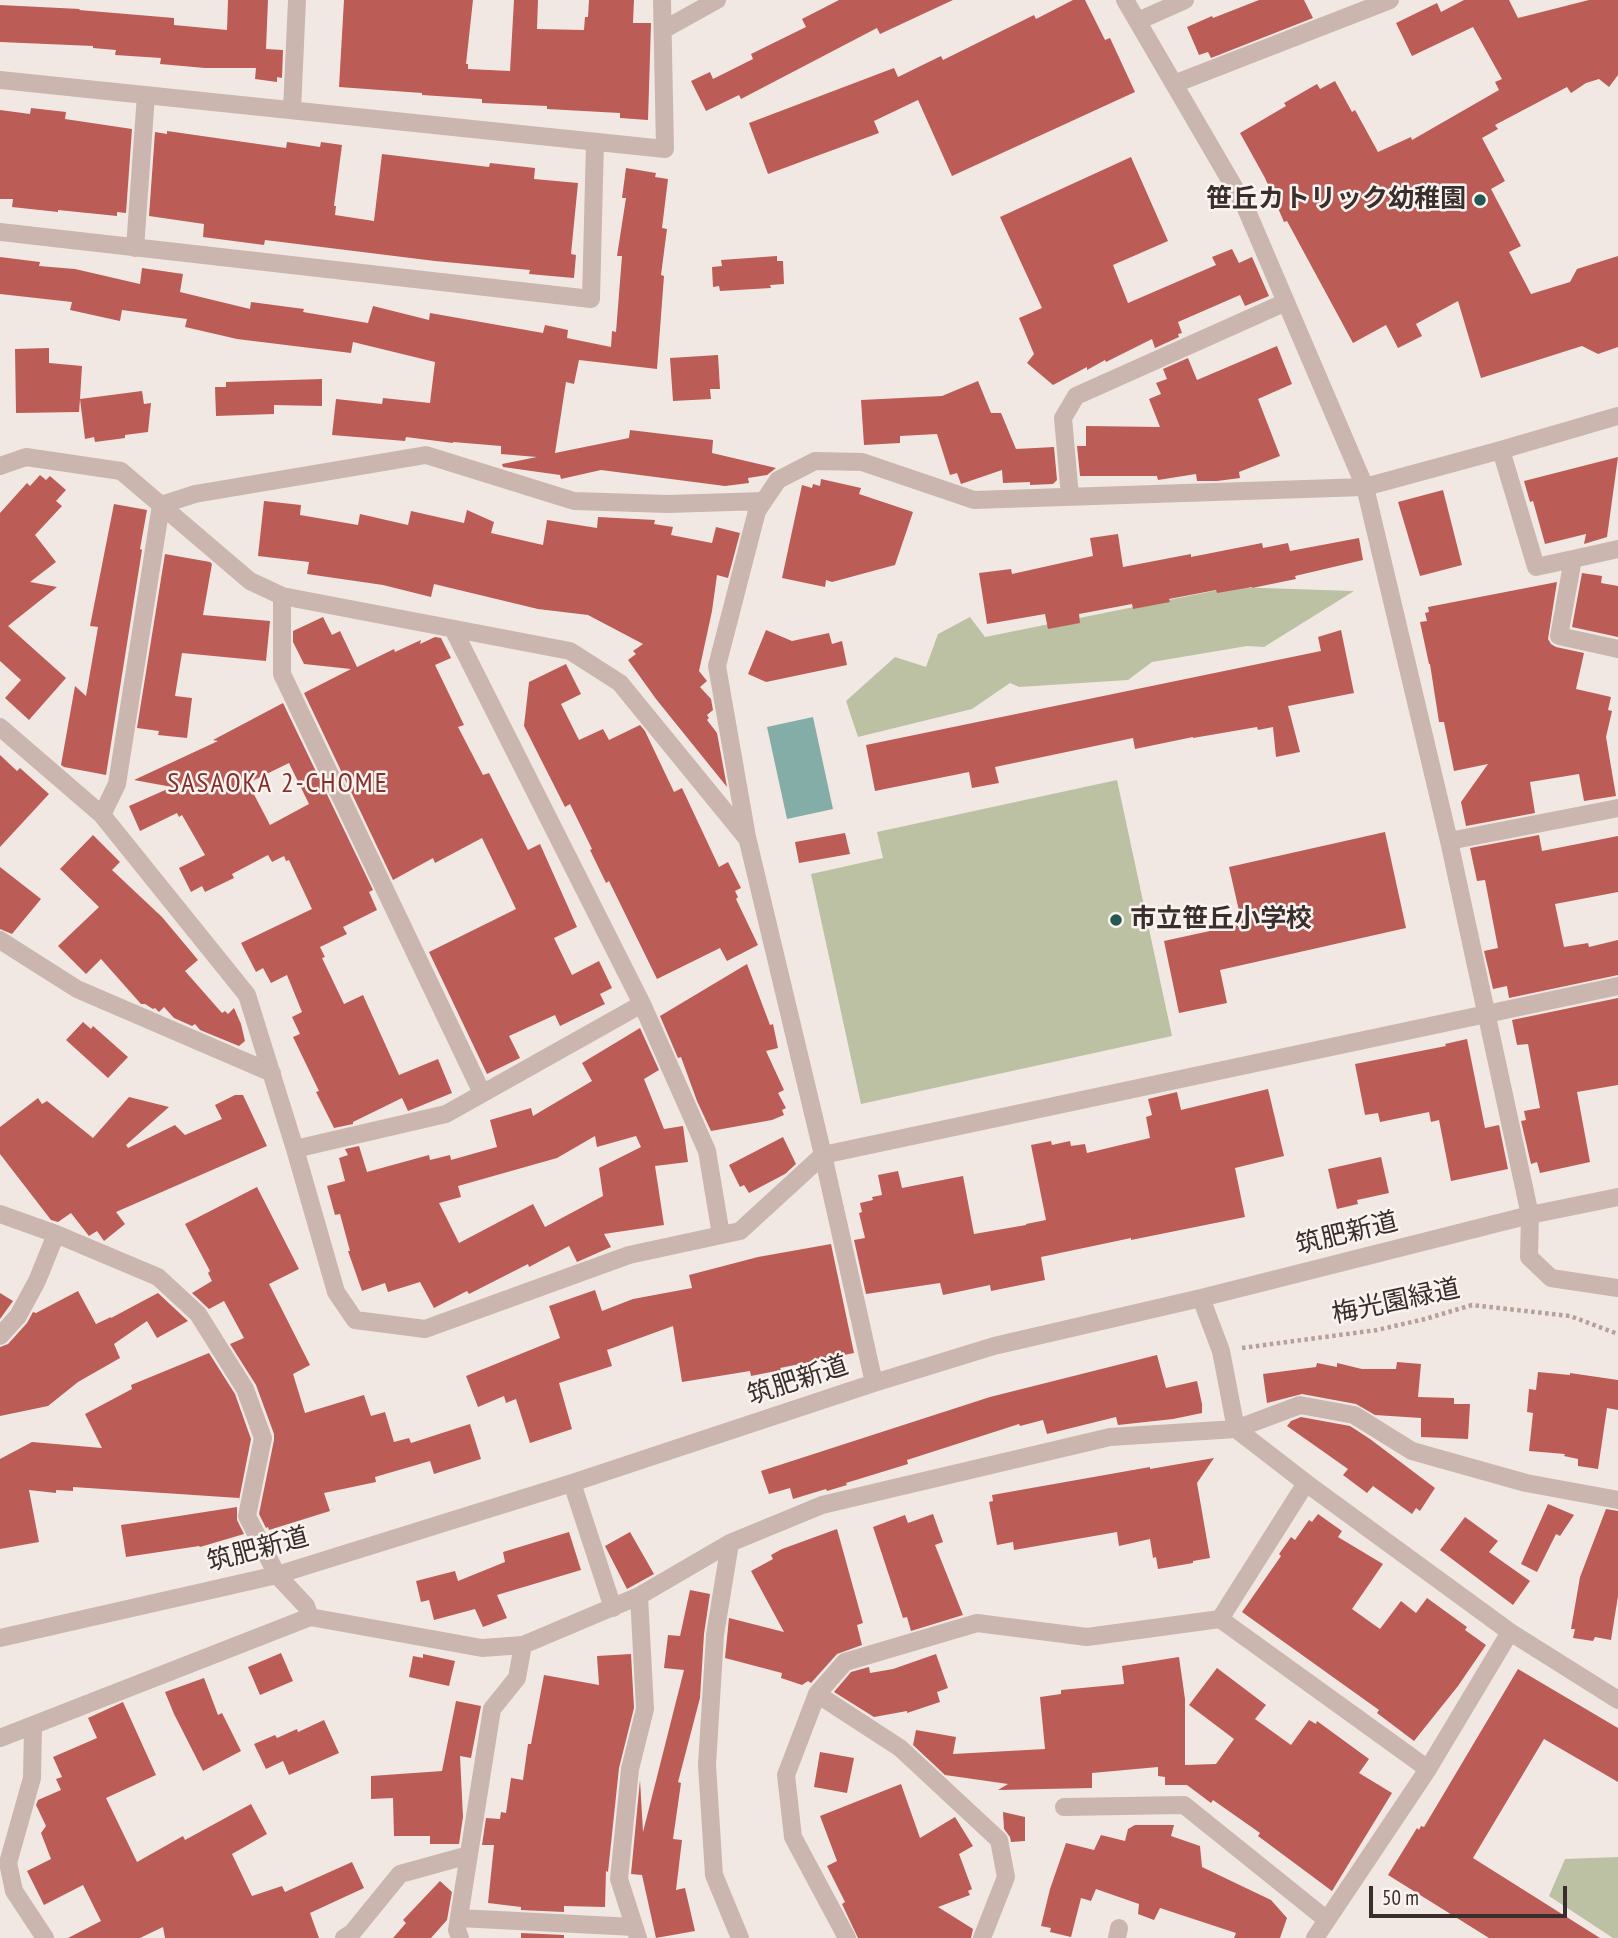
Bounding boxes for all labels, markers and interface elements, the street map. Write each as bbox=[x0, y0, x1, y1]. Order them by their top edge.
place label: 笹丘カトリック幼稚園 bbox=[1206, 184, 1466, 216]
marker: 笹丘カトリック幼稚園 bbox=[1472, 192, 1488, 208]
district label: SASAOKA 2-CHOME bbox=[169, 767, 387, 801]
place label: 市立笹丘小学校 bbox=[1130, 904, 1312, 936]
marker: 市立笹丘小学校 bbox=[1108, 912, 1124, 928]
street label: 筑肥新道 bbox=[1293, 1206, 1401, 1262]
street label: 梅光園緑道 bbox=[1329, 1273, 1463, 1331]
street label: 筑肥新道 bbox=[744, 1350, 852, 1412]
street label: 筑肥新道 bbox=[204, 1521, 312, 1579]
scale bar bbox=[1373, 1871, 1571, 1915]
text: 50 m bbox=[1382, 1884, 1419, 1911]

